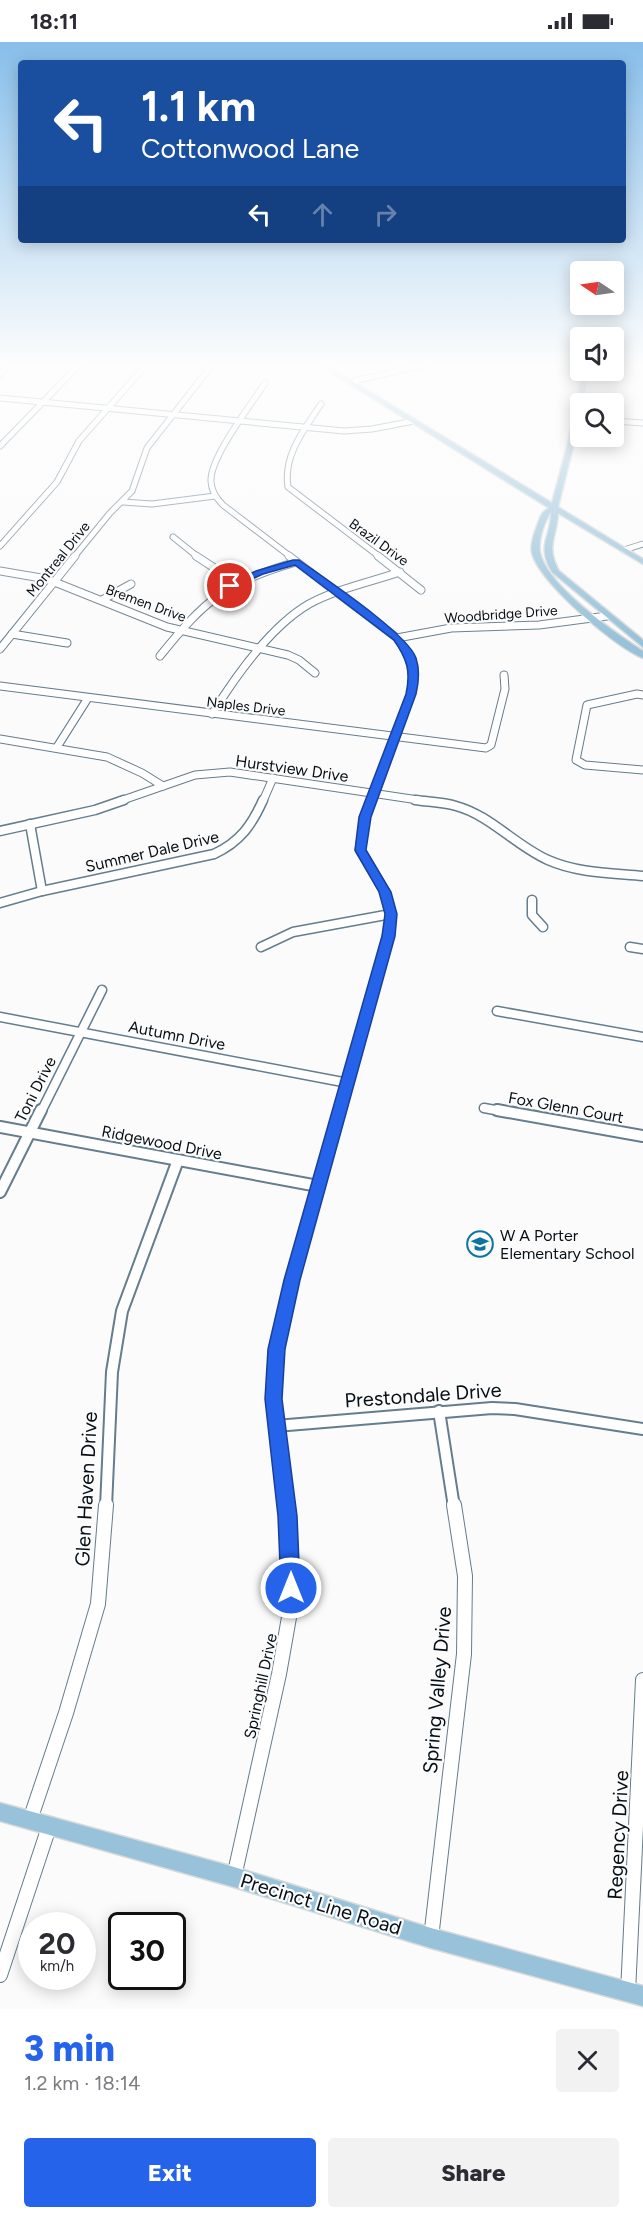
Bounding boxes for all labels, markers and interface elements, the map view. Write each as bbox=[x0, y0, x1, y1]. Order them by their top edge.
text: 18:11 bbox=[30, 8, 78, 35]
text: 1.1 km bbox=[141, 81, 256, 132]
icon: left bbox=[42, 84, 120, 162]
text: Cottonwood Lane bbox=[141, 132, 359, 165]
icon: left bbox=[243, 198, 276, 231]
icon: ahead bbox=[306, 198, 339, 231]
icon: right bbox=[369, 198, 402, 231]
north arrow bbox=[570, 261, 624, 315]
map controls bbox=[570, 261, 624, 447]
button: sound bbox=[570, 327, 624, 381]
button: search bbox=[570, 393, 624, 447]
street label: Brazil Drive bbox=[346, 515, 412, 570]
street label: Montreal Drive bbox=[23, 518, 94, 600]
pin bbox=[204, 560, 255, 611]
icon: arrive bbox=[213, 569, 246, 602]
street label: Bremen Drive bbox=[103, 581, 189, 626]
street label: Woodbridge Drive bbox=[444, 602, 559, 627]
street label: Naples Drive bbox=[206, 693, 287, 720]
street label: Hurstview Drive bbox=[234, 751, 350, 786]
street label: Summer Dale Drive bbox=[83, 827, 221, 876]
street label: Autumn Drive bbox=[127, 1017, 227, 1054]
street label: Toni Drive bbox=[11, 1053, 60, 1125]
street label: Fox Glenn Court bbox=[507, 1088, 625, 1127]
street label: Ridgewood Drive bbox=[100, 1122, 224, 1164]
place label: W A Porter Elementary School bbox=[500, 1226, 634, 1263]
school or university icon: W A Porter Elementary School bbox=[465, 1229, 495, 1259]
street label: Prestondale Drive bbox=[344, 1378, 502, 1412]
street label: Glen Haven Drive bbox=[70, 1411, 102, 1567]
position arrow bbox=[259, 1556, 323, 1620]
street label: Spring Valley Drive bbox=[418, 1605, 456, 1775]
street label: Springhill Drive bbox=[240, 1631, 281, 1741]
street label: Regency Drive bbox=[603, 1770, 633, 1900]
street label: Precinct Line Road bbox=[238, 1868, 404, 1940]
speed limit sign: 30 bbox=[108, 1912, 186, 1990]
text: 20 bbox=[39, 1925, 75, 1962]
text: km/h bbox=[40, 1957, 74, 1975]
text: 3 min bbox=[24, 2027, 115, 2070]
button: close bbox=[556, 2029, 619, 2092]
text: 1.2 km · 18:14 bbox=[24, 2071, 141, 2095]
button: Exit bbox=[24, 2138, 316, 2207]
button: Share bbox=[328, 2138, 619, 2207]

